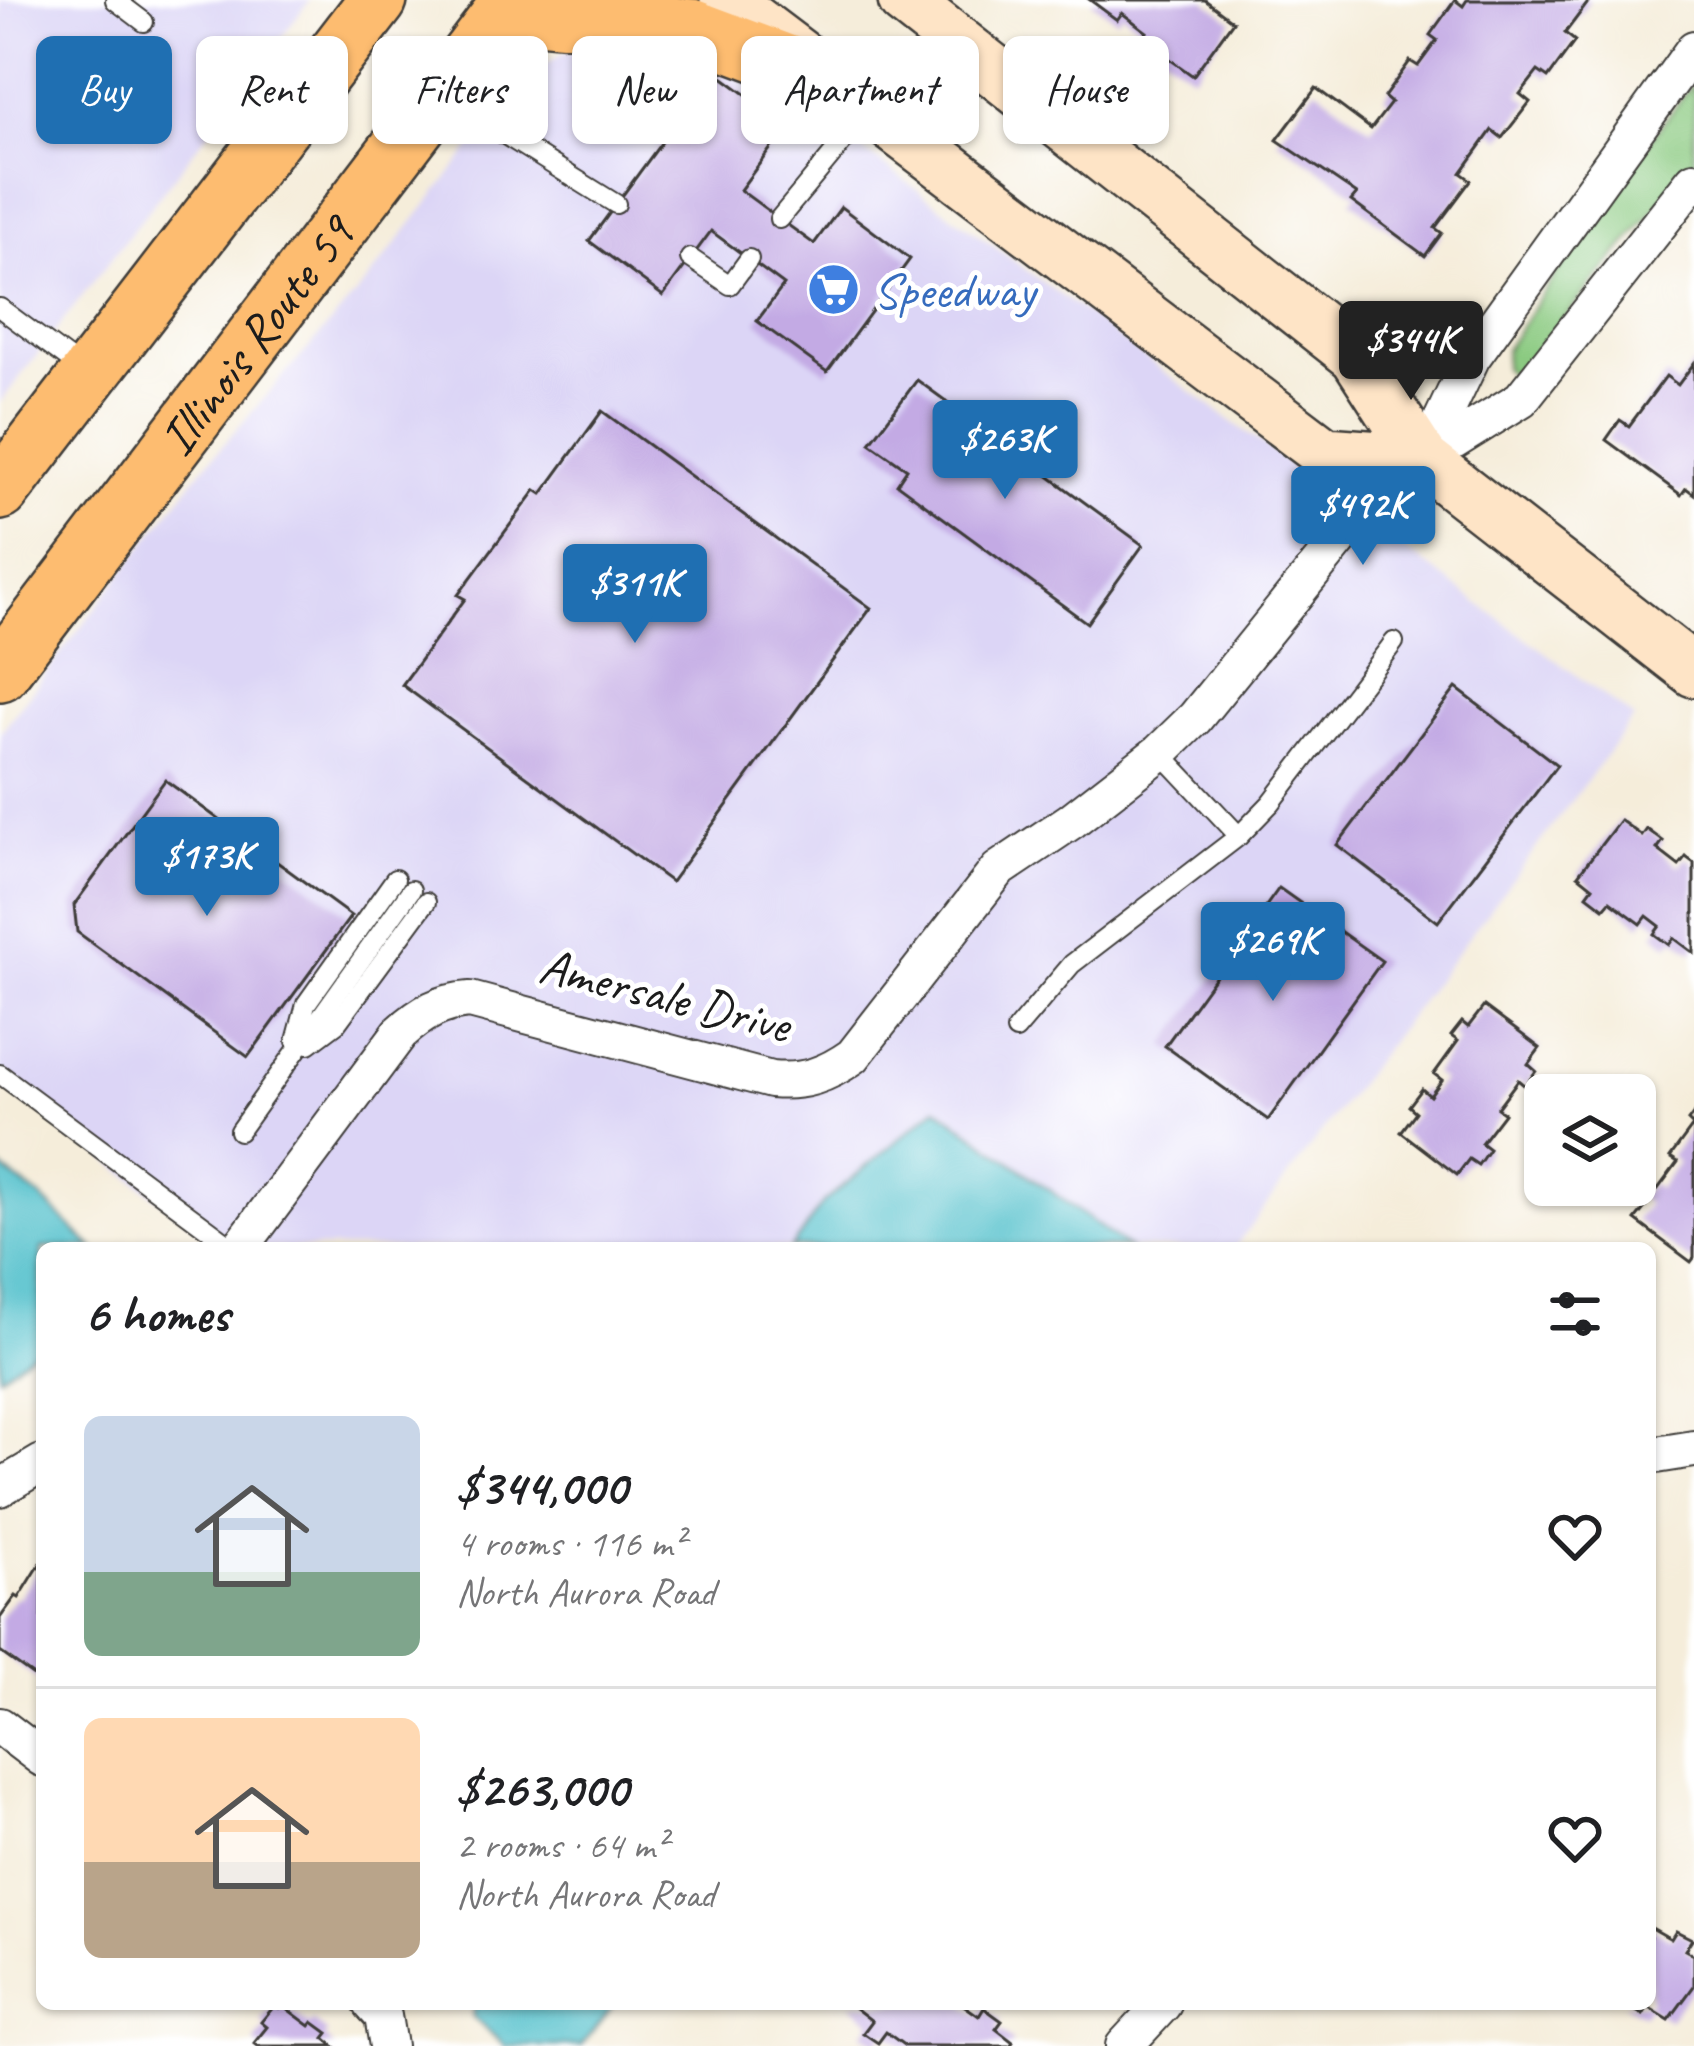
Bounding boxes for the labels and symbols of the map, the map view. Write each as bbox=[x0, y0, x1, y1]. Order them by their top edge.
street label: Illinois Route 59 bbox=[145, 200, 370, 468]
place label: Speedway bbox=[873, 258, 1039, 322]
supermarket icon: Speedway bbox=[806, 262, 862, 318]
pin: $344K bbox=[1327, 301, 1495, 403]
pin: $263K bbox=[921, 400, 1089, 502]
pin: $492K bbox=[1279, 466, 1447, 568]
pin: $311K bbox=[551, 544, 719, 646]
pin: $173K bbox=[123, 817, 291, 919]
pin: $269K bbox=[1189, 902, 1357, 1004]
street label: Amersale Drive bbox=[533, 933, 800, 1058]

